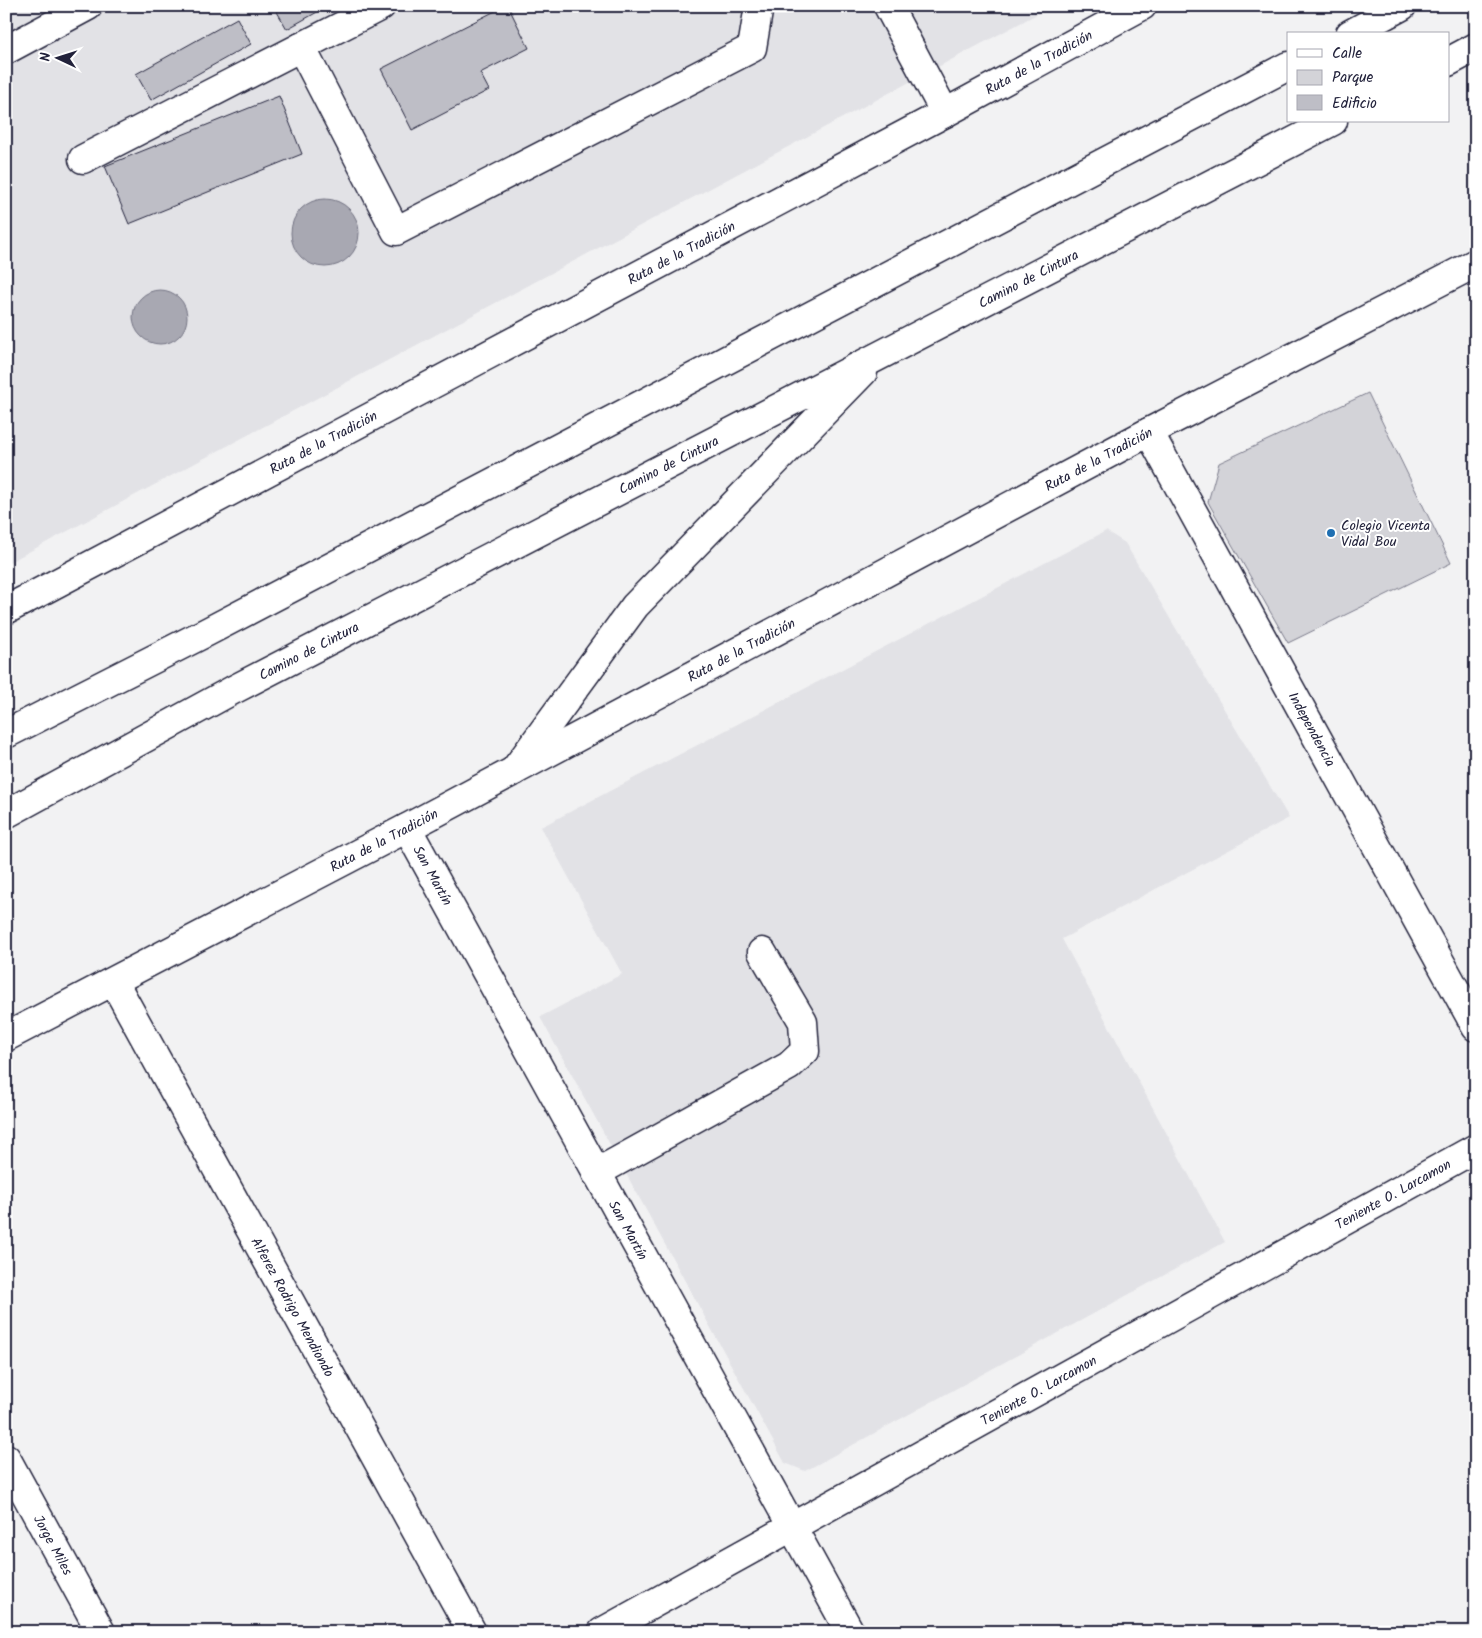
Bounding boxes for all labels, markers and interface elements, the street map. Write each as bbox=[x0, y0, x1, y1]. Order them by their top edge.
street label: Ruta de la Tradición bbox=[981, 25, 1097, 101]
north arrow bbox=[32, 32, 82, 82]
legend bbox=[1287, 32, 1450, 122]
text: Calle bbox=[1332, 42, 1362, 66]
text: N bbox=[35, 52, 57, 62]
text: Parque bbox=[1332, 66, 1373, 90]
text: Edificio bbox=[1332, 92, 1377, 116]
street label: Ruta de la Tradición bbox=[624, 216, 740, 291]
street label: Camino de Cintura bbox=[975, 244, 1083, 315]
street label: Ruta de la Tradición bbox=[266, 405, 382, 481]
street label: Ruta de la Tradición bbox=[1041, 422, 1157, 498]
street label: Camino de Cintura bbox=[615, 430, 723, 501]
place label: Colegio Vicenta Vidal Bou bbox=[1341, 515, 1430, 553]
marker: Colegio Vicenta Vidal Bou bbox=[1325, 527, 1337, 539]
street label: Ruta de la Tradición bbox=[684, 613, 800, 688]
street label: Camino de Cintura bbox=[255, 617, 363, 687]
street label: Independencia bbox=[1282, 688, 1341, 771]
street label: Ruta de la Tradición bbox=[326, 803, 442, 878]
street label: San Martín bbox=[407, 842, 458, 910]
street label: Teniente O. Larcamon bbox=[1331, 1154, 1455, 1236]
street label: San Martín bbox=[602, 1196, 653, 1265]
street label: Alferez Rodrigo Mendiondo bbox=[245, 1233, 340, 1381]
street label: Teniente O. Larcamon bbox=[977, 1350, 1101, 1432]
street label: Jorge Miles bbox=[27, 1511, 78, 1580]

